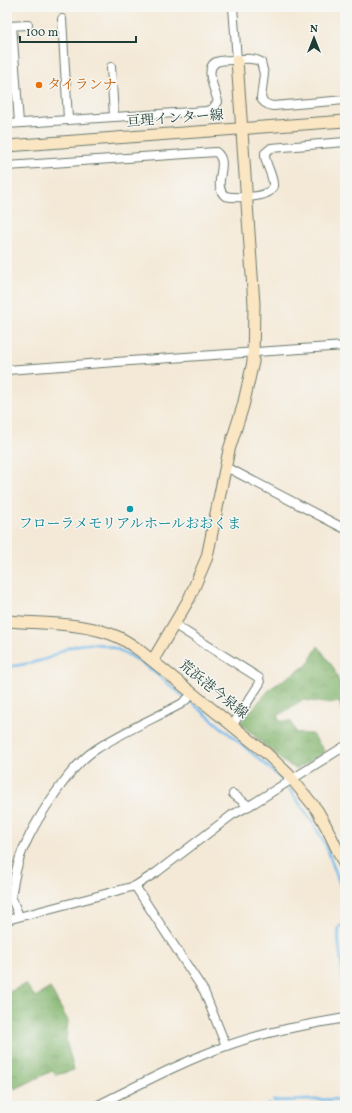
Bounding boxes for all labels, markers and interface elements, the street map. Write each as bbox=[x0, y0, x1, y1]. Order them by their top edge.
scale bar bbox=[20, 18, 136, 44]
north arrow bbox=[294, 18, 334, 58]
text: N bbox=[310, 22, 318, 37]
text: 100 m bbox=[26, 25, 59, 41]
place label: タイランナ bbox=[47, 76, 117, 95]
marker: タイランナ bbox=[34, 80, 44, 90]
street label: 亘理インター線 bbox=[126, 106, 224, 132]
marker: フローラメモリアルホールおおくま bbox=[125, 504, 135, 514]
place label: フローラメモリアルホールおおくま bbox=[19, 515, 241, 534]
street label: 荒浜港今泉線 bbox=[174, 656, 252, 724]

